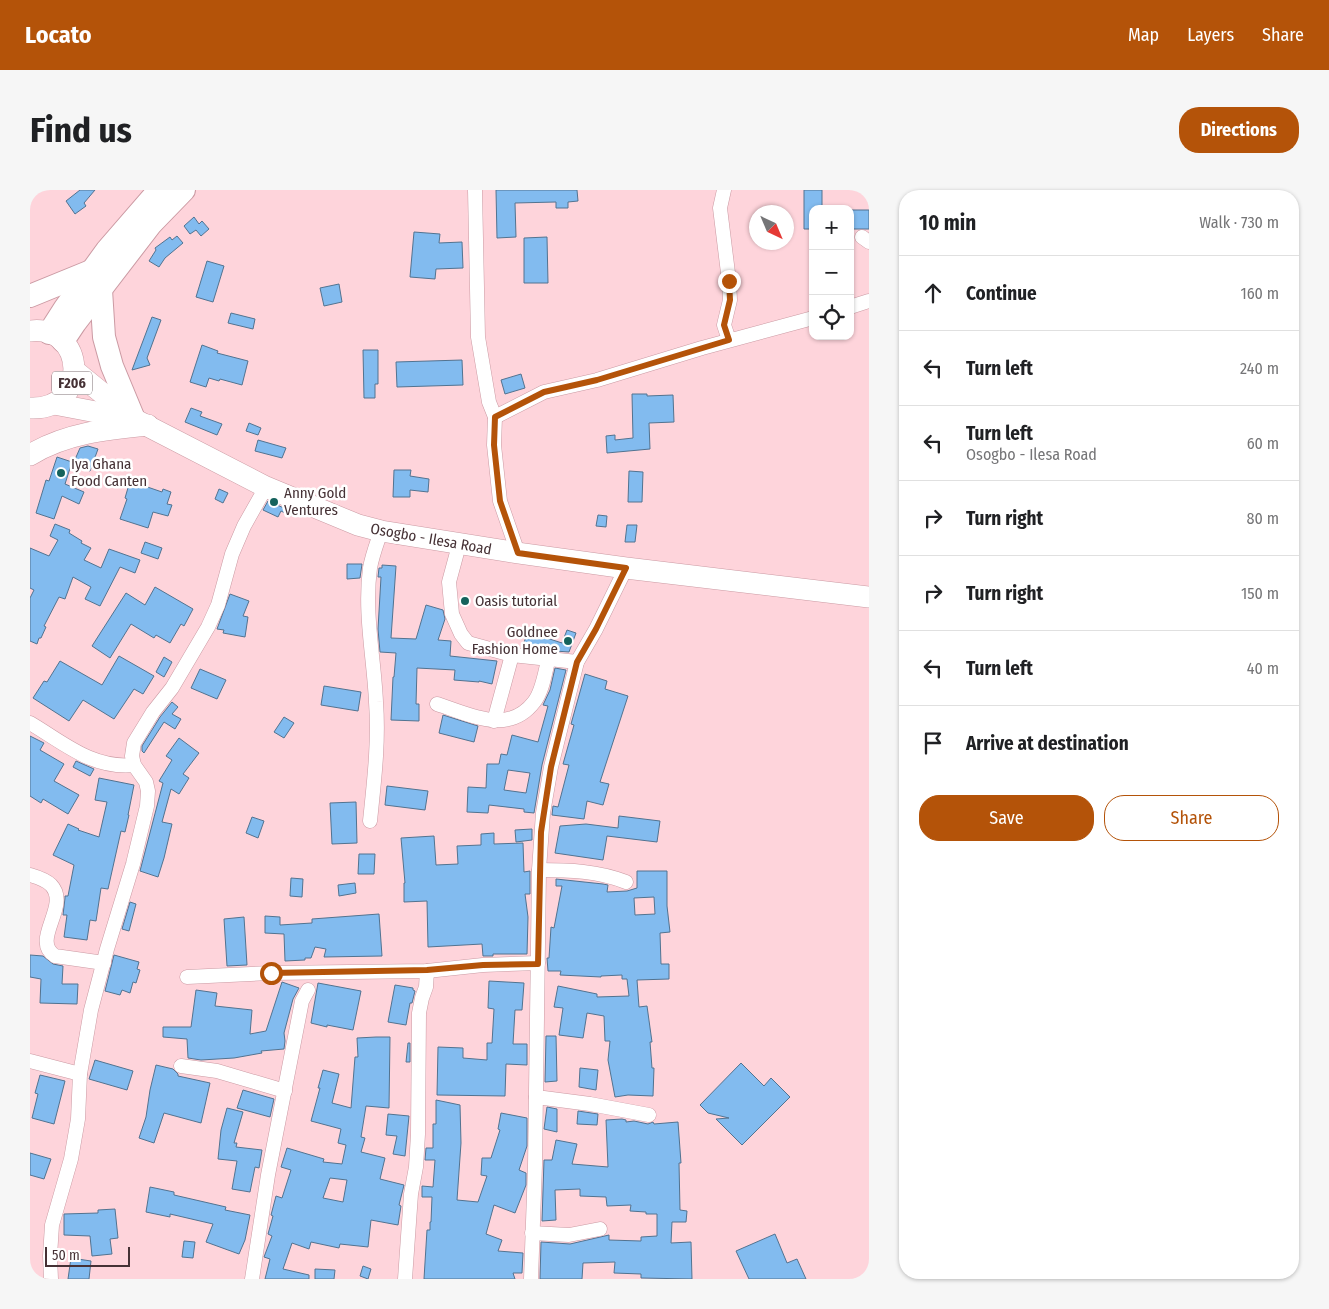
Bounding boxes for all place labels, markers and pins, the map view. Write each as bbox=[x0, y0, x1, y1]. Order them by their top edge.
place label: Iya Ghana Food Canten bbox=[71, 455, 147, 490]
marker: Iya Ghana Food Canten bbox=[55, 467, 67, 479]
place label: Anny Gold Ventures bbox=[284, 484, 346, 519]
marker: Anny Gold Ventures bbox=[268, 496, 280, 508]
place label: Oasis tutorial bbox=[475, 592, 557, 610]
marker: Oasis tutorial bbox=[459, 595, 471, 607]
place label: Goldnee Fashion Home bbox=[472, 623, 558, 658]
marker: Goldnee Fashion Home bbox=[562, 635, 574, 647]

